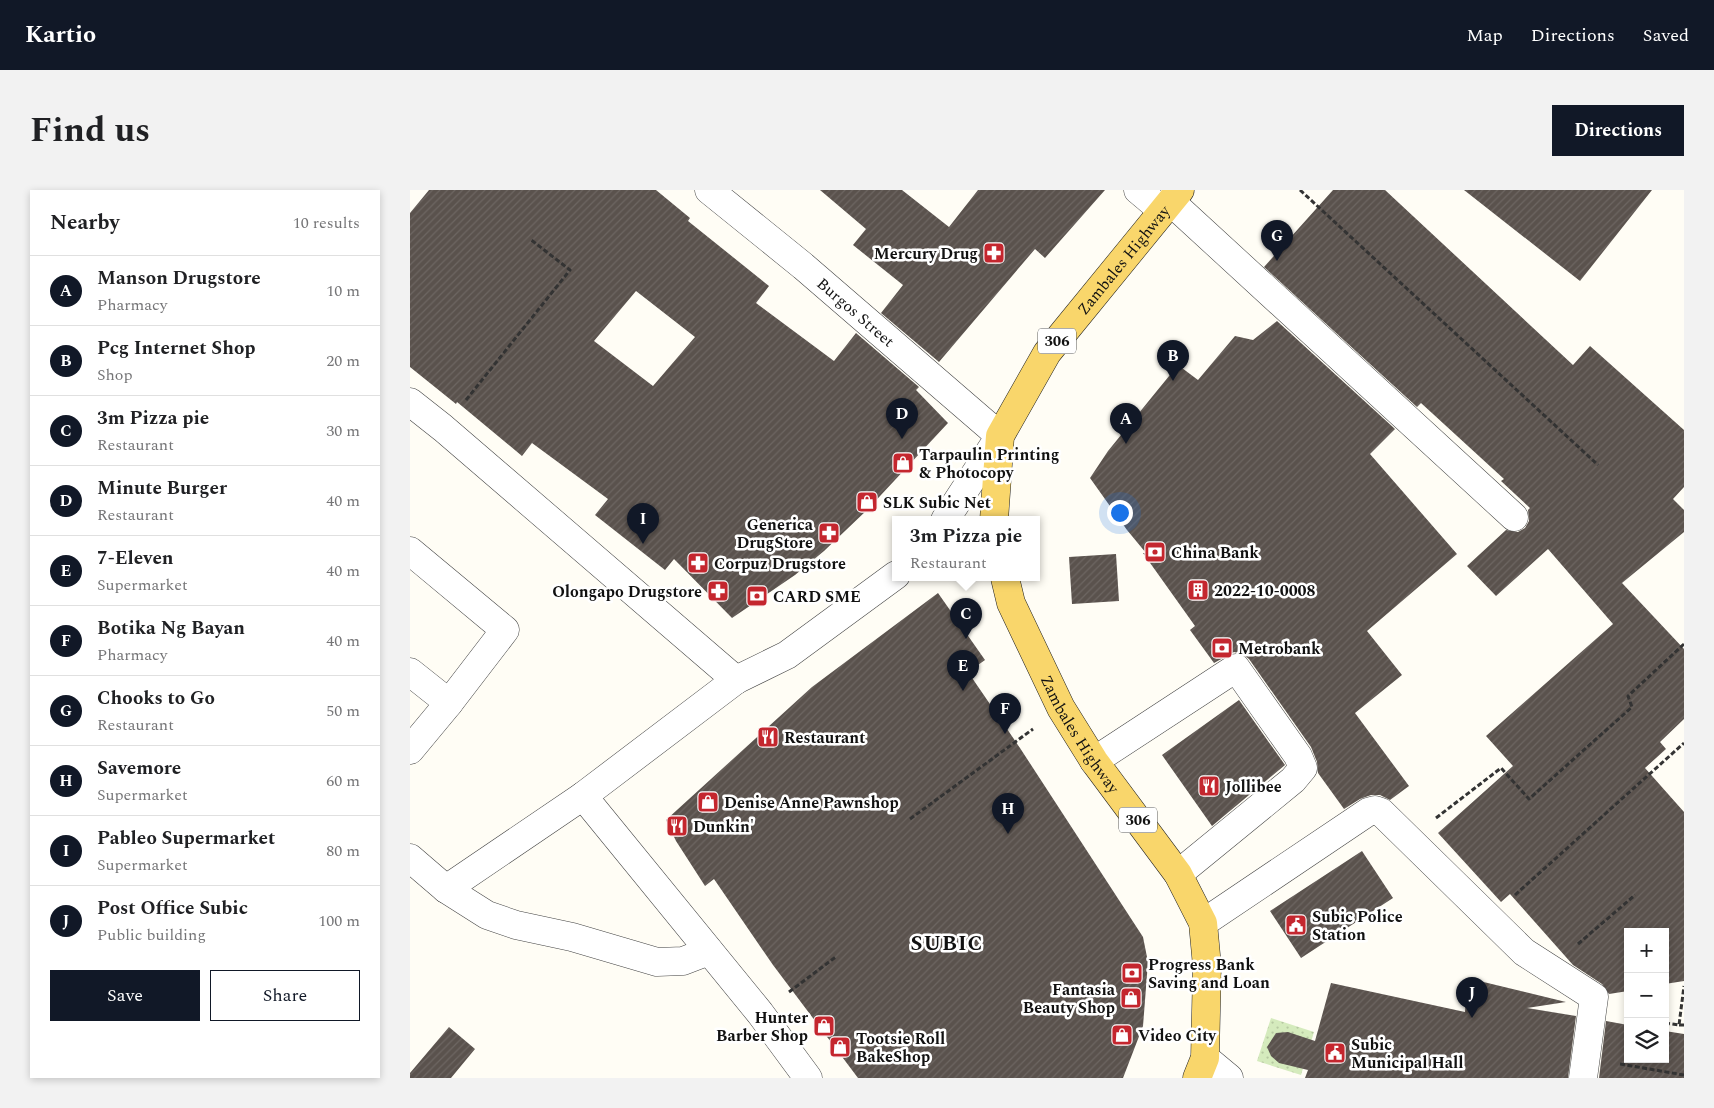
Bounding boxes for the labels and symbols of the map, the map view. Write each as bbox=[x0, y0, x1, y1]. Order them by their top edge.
street label: Zambales Highway bbox=[1072, 199, 1177, 320]
pin: G bbox=[1261, 220, 1293, 261]
pharmacy icon: Mercury Drug bbox=[982, 241, 1006, 265]
place label: Mercury Drug bbox=[874, 242, 978, 266]
street label: Burgos Street bbox=[811, 272, 900, 353]
road number: 306 bbox=[1038, 328, 1076, 354]
pin: B bbox=[1157, 340, 1189, 381]
pin: D bbox=[886, 398, 918, 439]
pin: A bbox=[1110, 403, 1142, 444]
place label: Tarpaulin Printing & Photocopy bbox=[919, 443, 1059, 485]
shop icon: Tarpaulin Printing & Photocopy bbox=[891, 451, 915, 475]
shop icon: SLK Subic Net bbox=[855, 490, 879, 514]
place label: SLK Subic Net bbox=[883, 491, 991, 515]
your location bbox=[1107, 500, 1133, 526]
pin: I bbox=[627, 503, 659, 544]
place label: Generica DrugStore bbox=[736, 513, 814, 555]
pharmacy icon: Generica DrugStore bbox=[817, 521, 841, 545]
bank icon: China Bank bbox=[1143, 540, 1167, 564]
place label: China Bank bbox=[1171, 541, 1259, 565]
pharmacy icon: Corpuz Drugstore bbox=[686, 551, 710, 575]
place label: Corpuz Drugstore bbox=[714, 552, 846, 576]
building icon: 2022-10-0008 bbox=[1186, 578, 1210, 602]
pharmacy icon: Olongapo Drugstore bbox=[706, 579, 730, 603]
place label: 2022-10-0008 bbox=[1214, 579, 1316, 603]
place label: Olongapo Drugstore bbox=[552, 580, 702, 604]
bank icon: CARD SME bbox=[745, 584, 769, 608]
place label: CARD SME bbox=[773, 585, 861, 609]
pin: C bbox=[950, 598, 982, 639]
bank icon: Metrobank bbox=[1210, 636, 1234, 660]
place label: Metrobank bbox=[1238, 637, 1321, 661]
pin: E bbox=[947, 650, 979, 691]
street label: Zambales Highway bbox=[1034, 671, 1126, 800]
pin: F bbox=[989, 693, 1021, 734]
restaurant icon: Restaurant bbox=[756, 725, 780, 749]
place label: Restaurant bbox=[784, 726, 865, 750]
restaurant icon: Jollibee bbox=[1197, 774, 1221, 798]
place label: Jollibee bbox=[1225, 775, 1282, 799]
shop icon: Denise Anne Pawnshop bbox=[696, 790, 720, 814]
place label: Denise Anne Pawnshop bbox=[724, 791, 899, 815]
pin: H bbox=[992, 793, 1024, 834]
road number: 306 bbox=[1119, 808, 1157, 832]
restaurant icon: Dunkin' bbox=[665, 814, 689, 838]
place label: Dunkin' bbox=[693, 815, 754, 839]
place label: Subic Police Station bbox=[1312, 905, 1403, 947]
public building icon: Subic Police Station bbox=[1284, 913, 1308, 937]
district label: SUBIC bbox=[910, 928, 984, 960]
place label: Progress Bank Saving and Loan bbox=[1148, 953, 1270, 995]
bank icon: Progress Bank Saving and Loan bbox=[1120, 961, 1144, 985]
pin: J bbox=[1456, 977, 1488, 1018]
place label: Fantasia Beauty Shop bbox=[1023, 978, 1116, 1020]
shop icon: Fantasia Beauty Shop bbox=[1119, 986, 1143, 1010]
place label: Hunter Barber Shop bbox=[716, 1006, 808, 1048]
shop icon: Hunter Barber Shop bbox=[812, 1014, 836, 1038]
shop icon: Video City bbox=[1110, 1023, 1134, 1047]
place label: Video City bbox=[1138, 1024, 1217, 1048]
place label: Tootsie Roll BakeShop bbox=[856, 1027, 945, 1069]
place label: Subic Municipal Hall bbox=[1351, 1033, 1464, 1075]
shop icon: Tootsie Roll BakeShop bbox=[828, 1035, 852, 1059]
public building icon: Subic Municipal Hall bbox=[1323, 1041, 1347, 1065]

